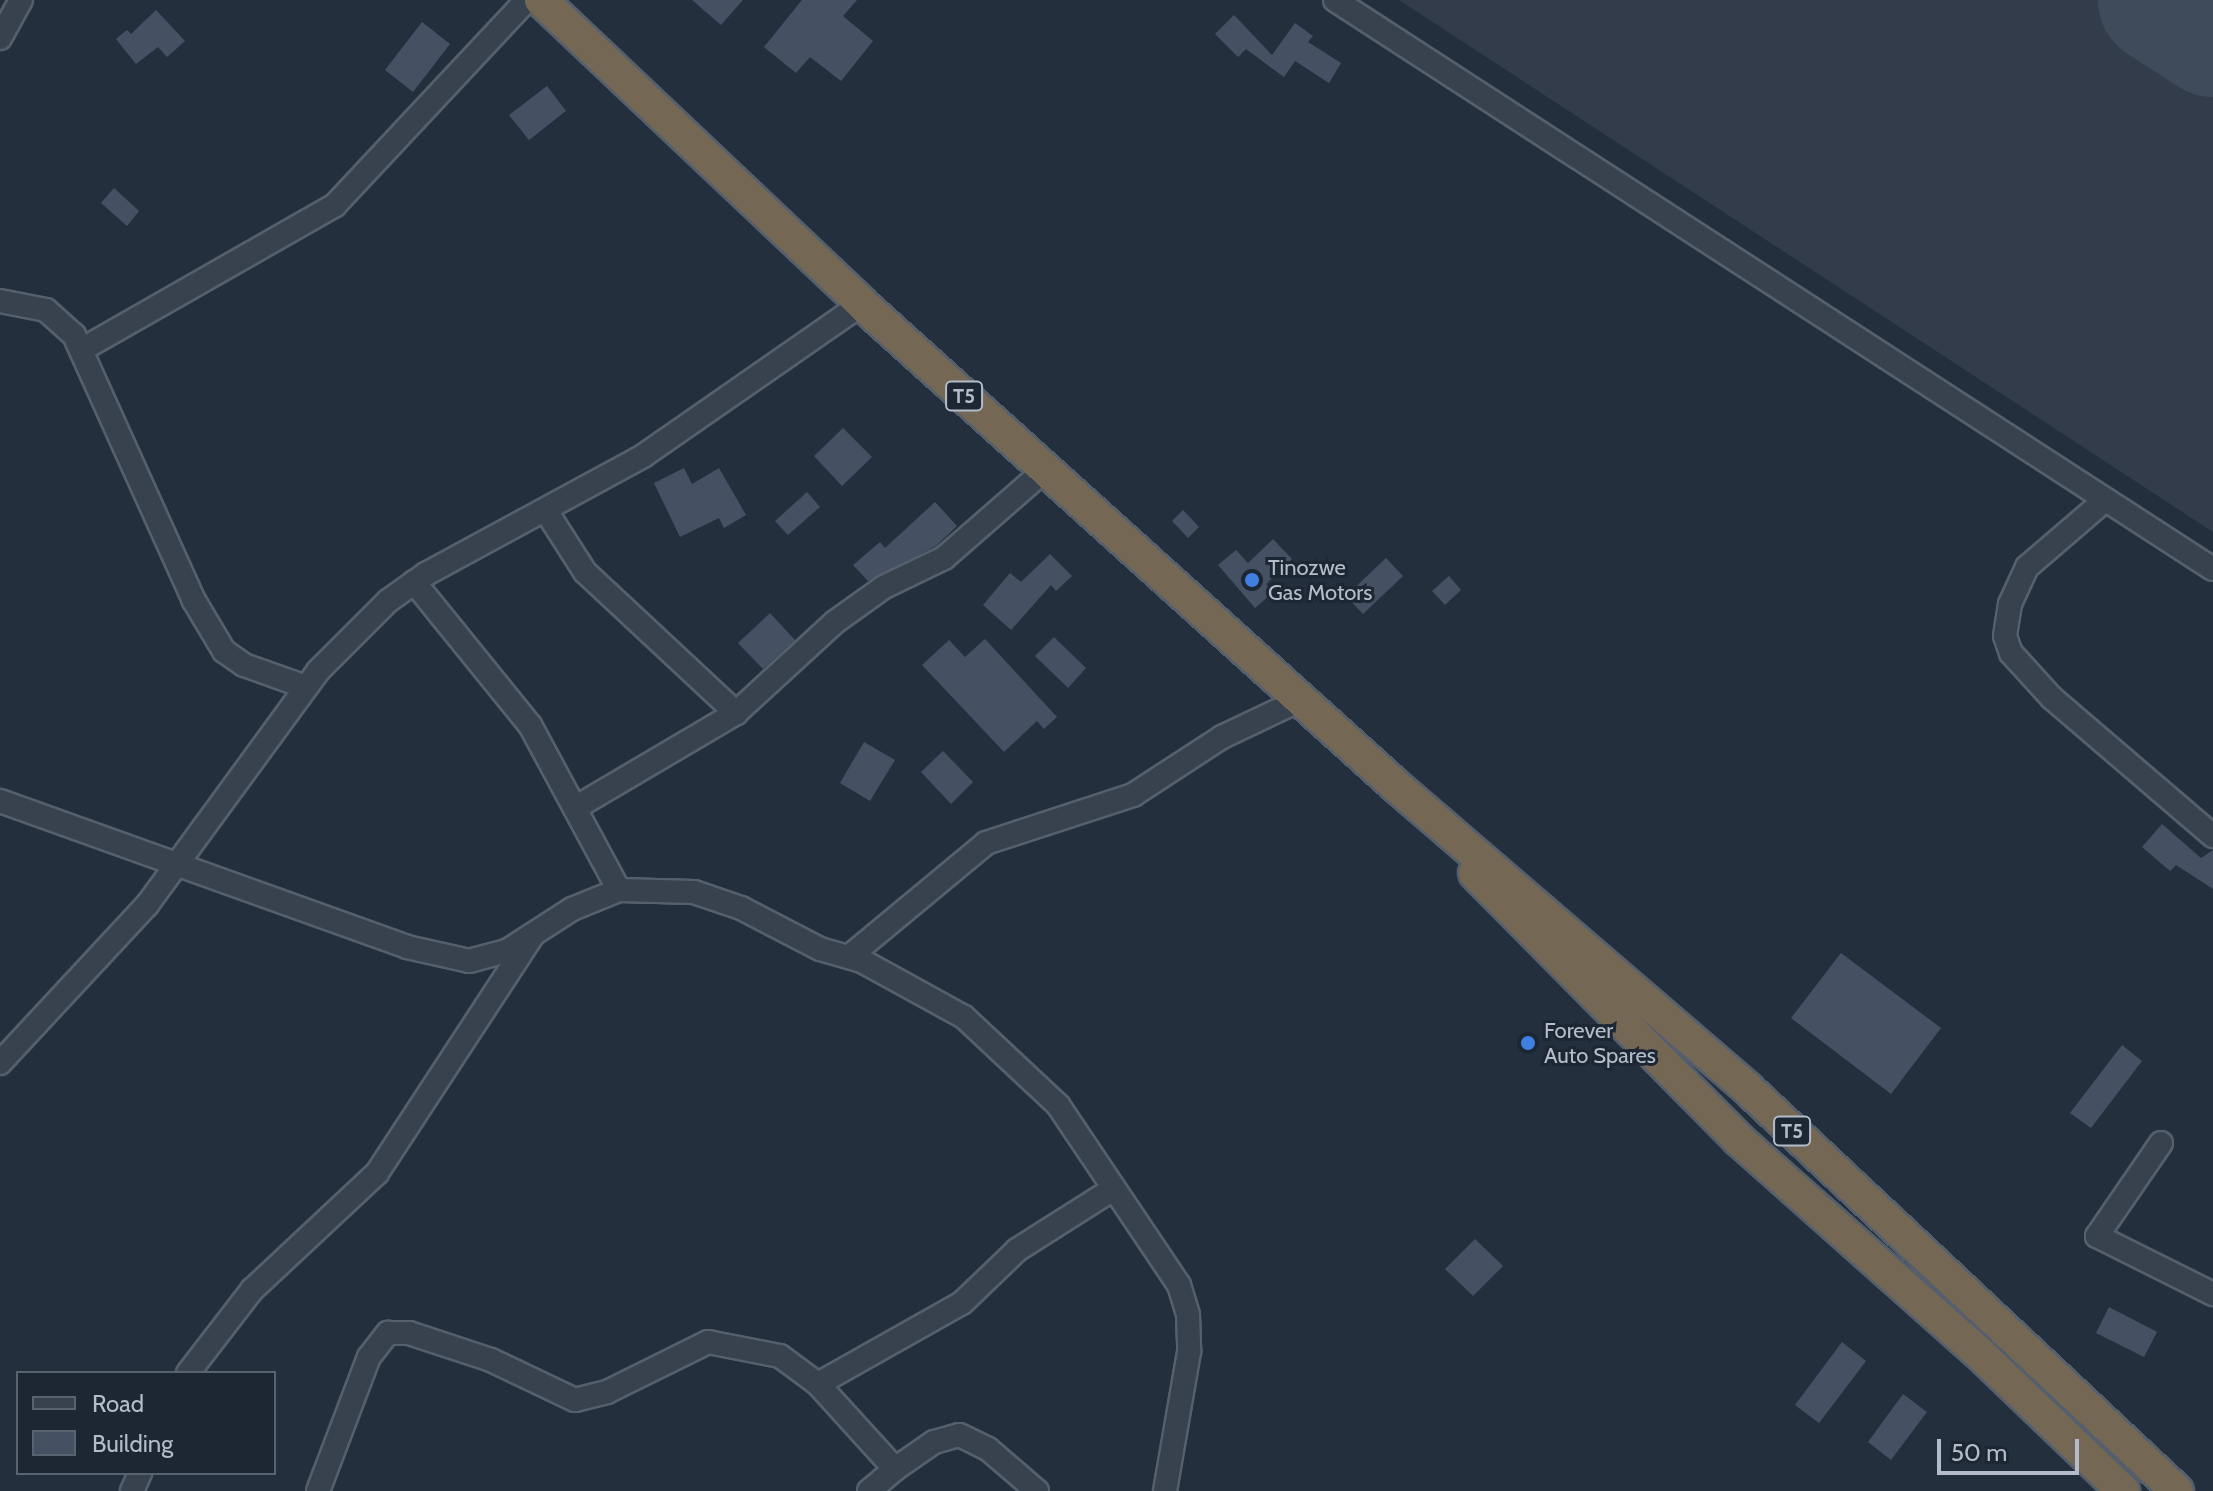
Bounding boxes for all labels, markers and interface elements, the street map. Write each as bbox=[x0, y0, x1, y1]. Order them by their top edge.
road number: T5 bbox=[944, 380, 984, 412]
place label: Tinozwe Gas Motors bbox=[1268, 554, 1372, 606]
marker: Tinozwe Gas Motors bbox=[1243, 571, 1261, 589]
place label: Forever Auto Spares bbox=[1544, 1017, 1656, 1068]
marker: Forever Auto Spares bbox=[1519, 1034, 1537, 1052]
road number: T5 bbox=[1772, 1115, 1812, 1147]
legend bbox=[16, 1371, 276, 1475]
text: Road bbox=[92, 1389, 144, 1418]
scale bar bbox=[1941, 1423, 2083, 1473]
text: Building bbox=[92, 1429, 173, 1458]
text: 50 m bbox=[1951, 1438, 2007, 1467]

